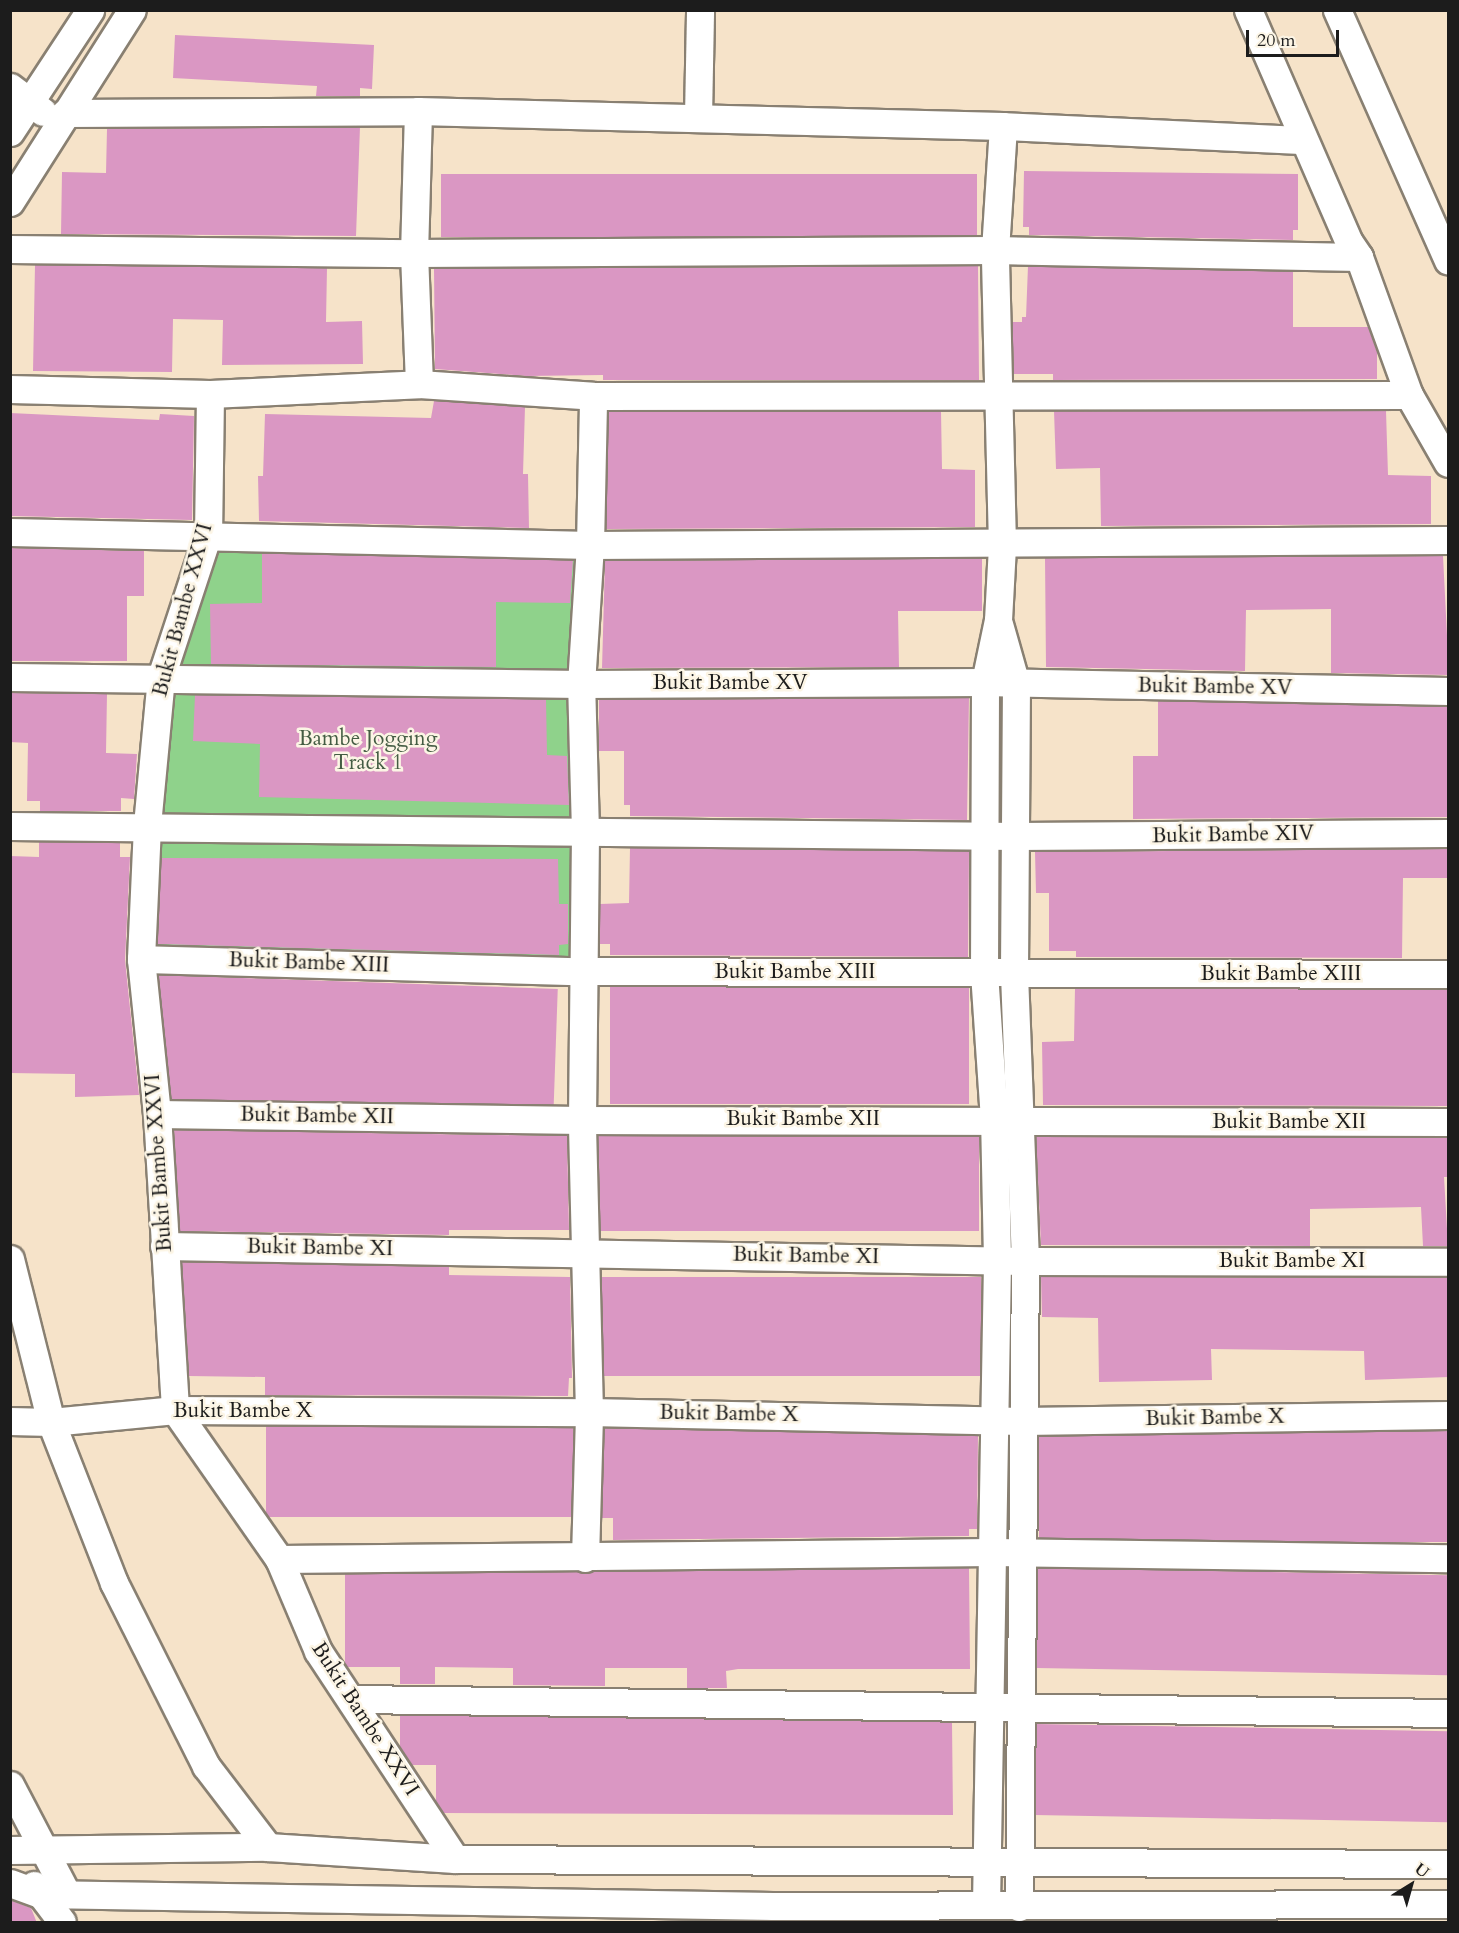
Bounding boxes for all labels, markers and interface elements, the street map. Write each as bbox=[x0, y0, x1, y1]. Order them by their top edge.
scale bar bbox=[1249, 18, 1342, 56]
text: 20 m bbox=[1257, 28, 1296, 53]
street label: Bukit Bambe XXVI bbox=[148, 521, 218, 699]
street label: Bukit Bambe XV bbox=[653, 670, 807, 696]
street label: Bukit Bambe XV bbox=[1137, 673, 1293, 701]
park label: Bambe Jogging Track 1 bbox=[298, 726, 438, 776]
street label: Bukit Bambe XIV bbox=[1152, 821, 1314, 849]
street label: Bukit Bambe XIII bbox=[228, 948, 390, 978]
street label: Bukit Bambe XIII bbox=[715, 959, 875, 985]
street label: Bukit Bambe XIII bbox=[1201, 961, 1361, 987]
street label: Bukit Bambe XXVI bbox=[140, 1073, 178, 1253]
street label: Bukit Bambe XII bbox=[240, 1102, 394, 1130]
street label: Bukit Bambe XII bbox=[726, 1106, 880, 1132]
street label: Bukit Bambe XII bbox=[1212, 1109, 1366, 1135]
street label: Bukit Bambe XI bbox=[247, 1234, 393, 1262]
street label: Bukit Bambe XI bbox=[733, 1242, 879, 1270]
street label: Bukit Bambe XI bbox=[1219, 1248, 1365, 1274]
street label: Bukit Bambe X bbox=[173, 1398, 313, 1424]
street label: Bukit Bambe X bbox=[659, 1400, 799, 1428]
street label: Bukit Bambe X bbox=[1145, 1404, 1285, 1432]
street label: Bukit Bambe XXVI bbox=[306, 1637, 424, 1801]
north arrow bbox=[1381, 1855, 1441, 1915]
text: U bbox=[1410, 1858, 1434, 1883]

